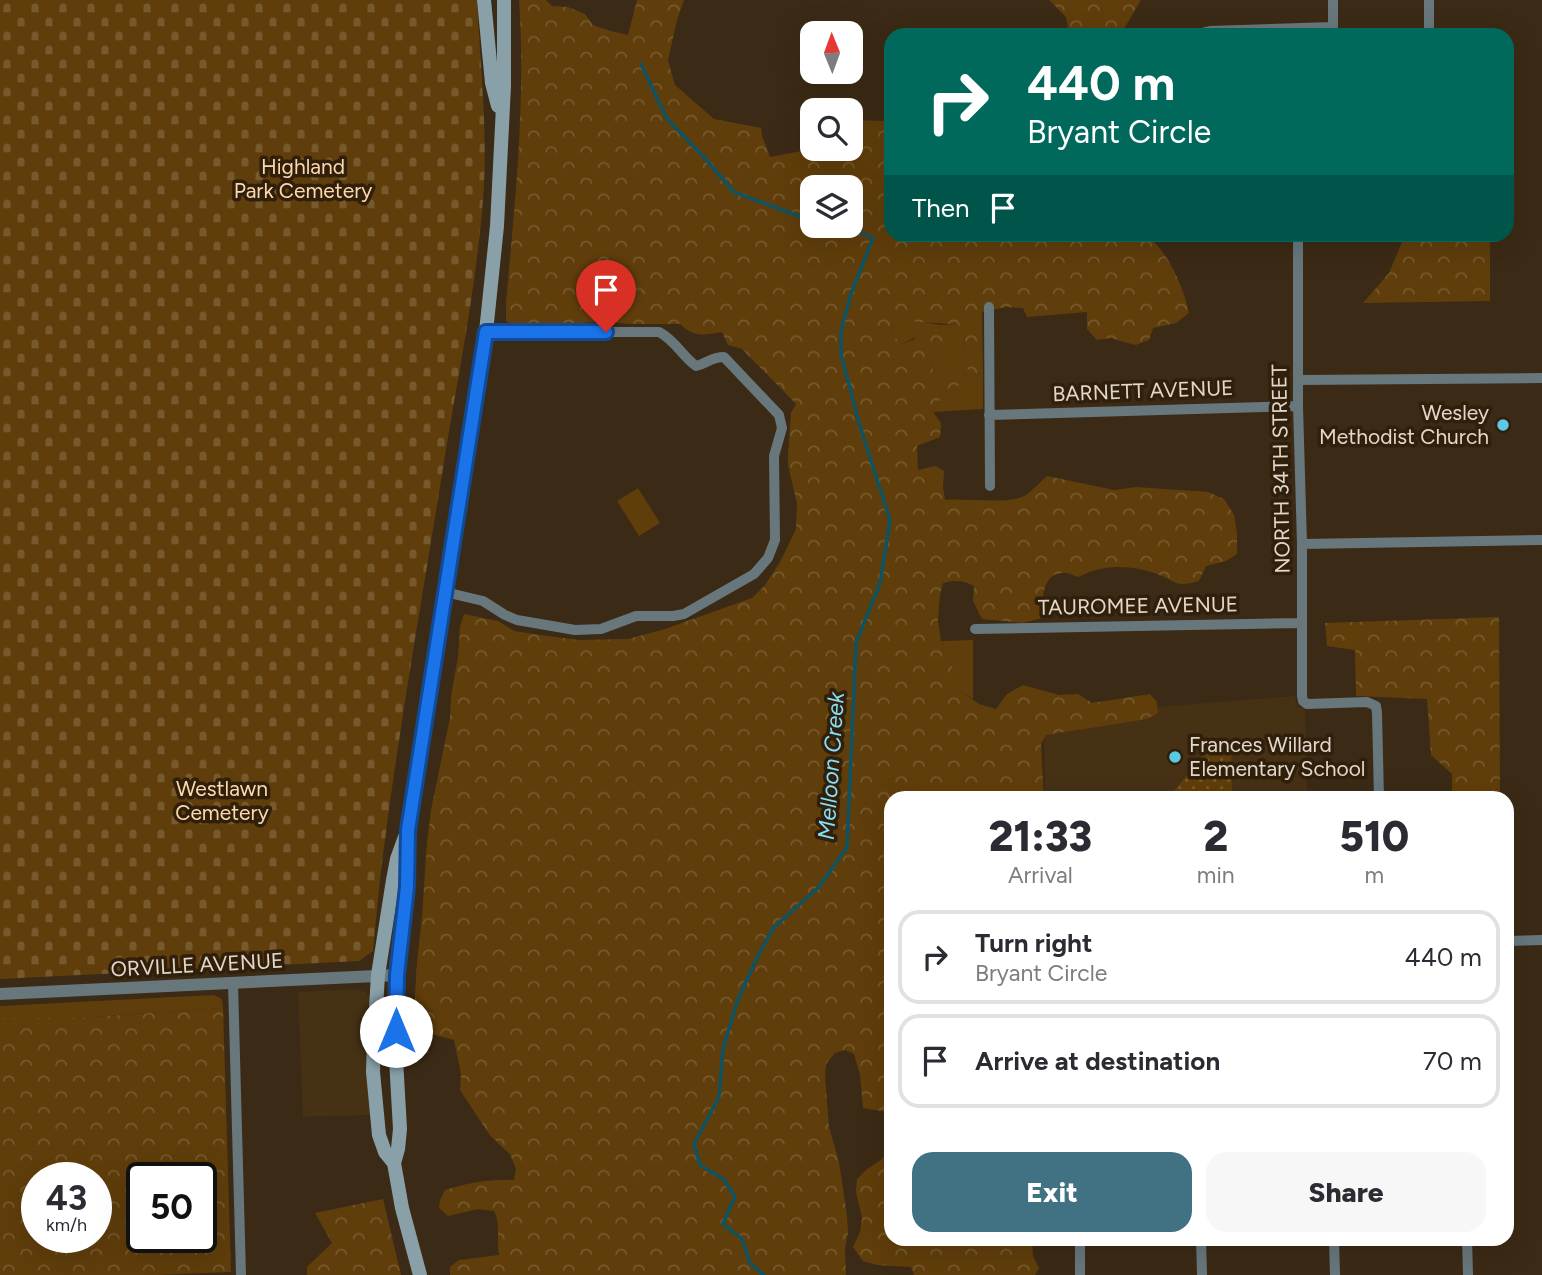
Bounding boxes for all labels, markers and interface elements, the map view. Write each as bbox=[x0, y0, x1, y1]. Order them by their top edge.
north arrow bbox=[800, 21, 863, 84]
map controls bbox=[800, 21, 863, 238]
text: 440 m bbox=[1027, 53, 1175, 112]
icon: right bbox=[912, 56, 1003, 147]
button: search bbox=[800, 98, 863, 161]
text: Bryant Circle bbox=[1027, 113, 1211, 151]
park label: Highland Park Cemetery bbox=[234, 154, 372, 203]
button: layers bbox=[800, 175, 863, 238]
icon: arrive bbox=[984, 189, 1022, 227]
text: Then bbox=[912, 192, 970, 224]
pin bbox=[576, 260, 636, 332]
icon: arrive bbox=[587, 271, 625, 309]
street label: NORTH 34TH STREET bbox=[1266, 364, 1295, 574]
street label: BARNETT AVENUE bbox=[1052, 375, 1234, 406]
place label: Wesley Methodist Church bbox=[1319, 400, 1489, 449]
marker: Wesley Methodist Church bbox=[1495, 417, 1511, 433]
street label: TAUROMEE AVENUE bbox=[1038, 591, 1238, 620]
water label: Melloon Creek bbox=[812, 690, 850, 841]
place label: Frances Willard Elementary School bbox=[1189, 732, 1365, 781]
marker: Frances Willard Elementary School bbox=[1167, 749, 1183, 765]
park label: Westlawn Cemetery bbox=[175, 776, 269, 825]
text: 21:33 bbox=[989, 811, 1092, 862]
text: 2 bbox=[1203, 811, 1228, 862]
text: 510 bbox=[1339, 811, 1409, 862]
text: Arrival bbox=[1008, 861, 1073, 889]
text: min bbox=[1197, 861, 1235, 889]
text: m bbox=[1364, 861, 1384, 889]
text: Turn right bbox=[975, 927, 1092, 959]
icon: right bbox=[916, 938, 954, 976]
text: 440 m bbox=[1404, 941, 1482, 973]
street label: ORVILLE AVENUE bbox=[110, 947, 284, 982]
text: Bryant Circle bbox=[975, 959, 1107, 987]
position arrow bbox=[359, 994, 433, 1068]
icon: arrive bbox=[916, 1042, 954, 1080]
text: Arrive at destination bbox=[975, 1045, 1220, 1077]
text: 70 m bbox=[1423, 1045, 1482, 1077]
button: Exit bbox=[912, 1152, 1192, 1232]
button: Share bbox=[1206, 1152, 1486, 1232]
speed limit sign: 50 bbox=[126, 1162, 217, 1253]
text: 43 bbox=[46, 1177, 87, 1219]
text: km/h bbox=[46, 1214, 87, 1236]

